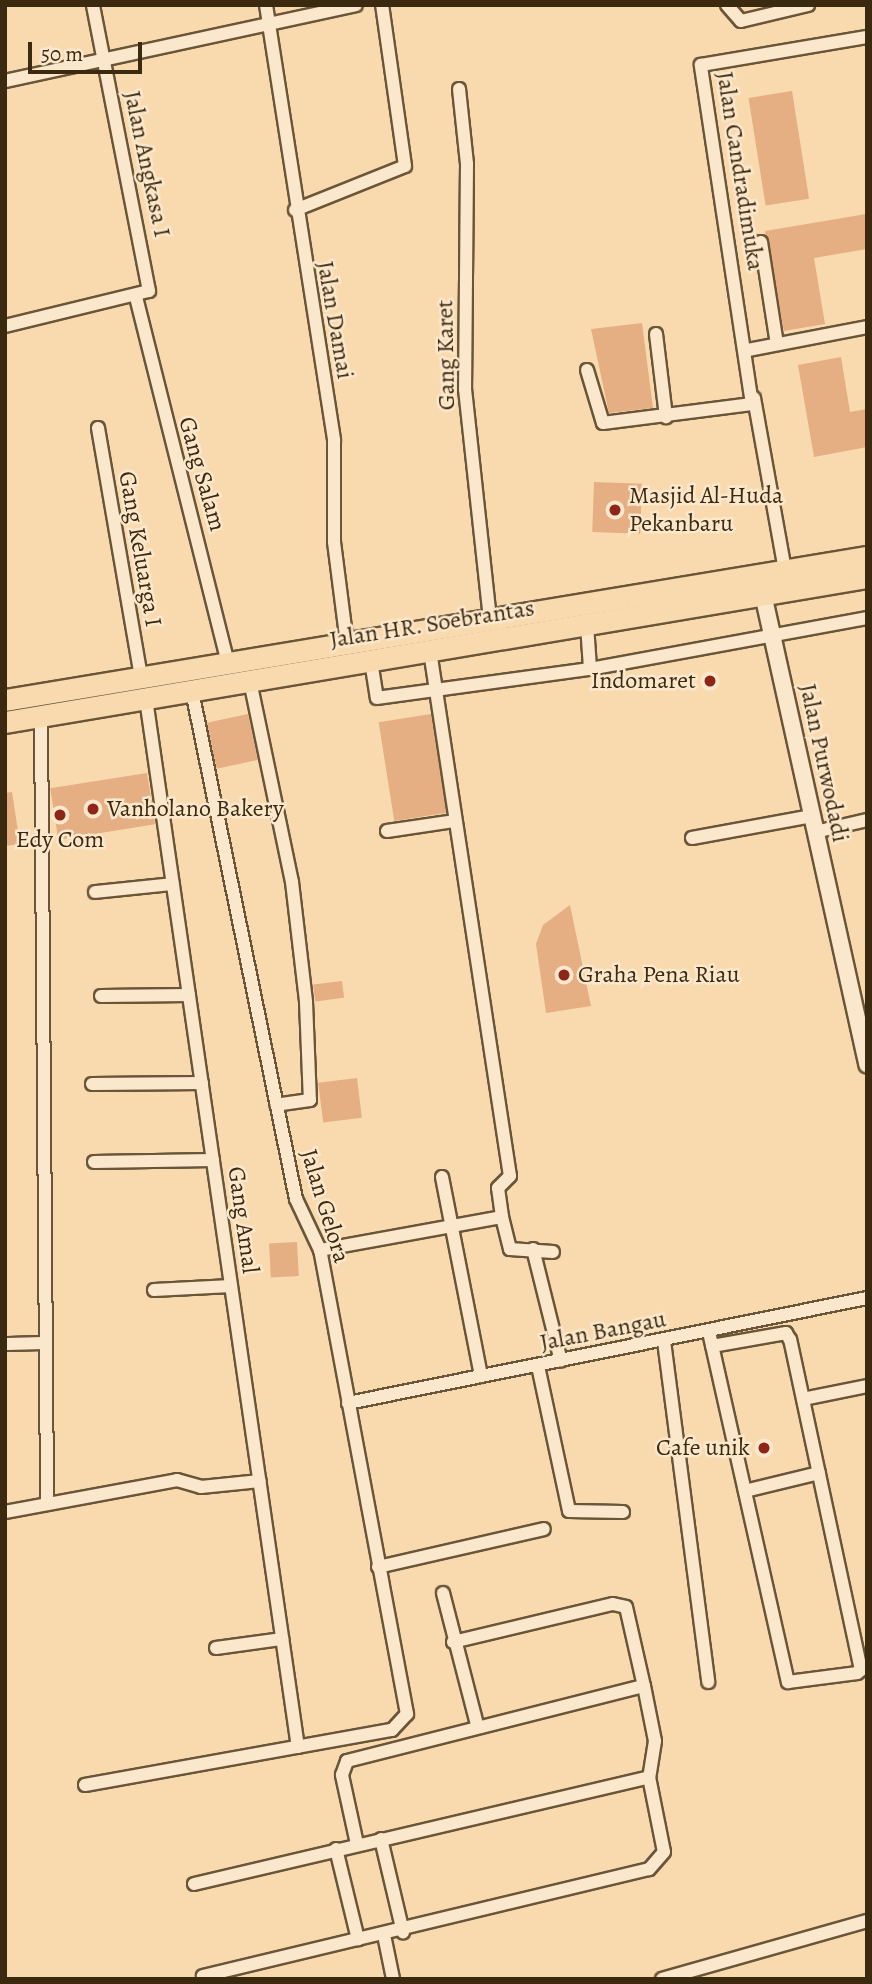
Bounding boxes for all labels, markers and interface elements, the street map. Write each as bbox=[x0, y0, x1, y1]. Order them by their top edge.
scale bar bbox=[32, 28, 145, 72]
text: 50 m bbox=[41, 40, 83, 68]
street label: Jalan Candradimuka bbox=[710, 70, 770, 272]
street label: Jalan Angkasa I bbox=[117, 88, 177, 240]
street label: Jalan Damai bbox=[310, 259, 360, 381]
street label: Gang Karet bbox=[431, 299, 461, 411]
street label: Gang Salam bbox=[172, 414, 232, 534]
street label: Gang Keluarga I bbox=[112, 469, 168, 629]
place label: Masjid Al-Huda Pekanbaru bbox=[629, 482, 783, 538]
marker: Masjid Al-Huda Pekanbaru bbox=[607, 502, 623, 518]
street label: Jalan HR. Soebrantas bbox=[327, 594, 537, 654]
place label: Indomaret bbox=[591, 667, 696, 695]
marker: Indomaret bbox=[702, 673, 718, 689]
street label: Jalan Purwodadi bbox=[793, 681, 855, 845]
place label: Vanholano Bakery bbox=[107, 795, 284, 823]
marker: Vanholano Bakery bbox=[85, 801, 101, 817]
marker: Edy Com bbox=[52, 807, 68, 823]
place label: Edy Com bbox=[16, 826, 104, 854]
place label: Graha Pena Riau bbox=[578, 961, 740, 989]
marker: Graha Pena Riau bbox=[556, 967, 572, 983]
street label: Jalan Gelora bbox=[294, 1146, 356, 1266]
street label: Gang Amal bbox=[221, 1165, 265, 1275]
street label: Jalan Bangau bbox=[538, 1305, 668, 1357]
place label: Cafe unik bbox=[656, 1434, 750, 1462]
marker: Cafe unik bbox=[756, 1440, 772, 1456]

